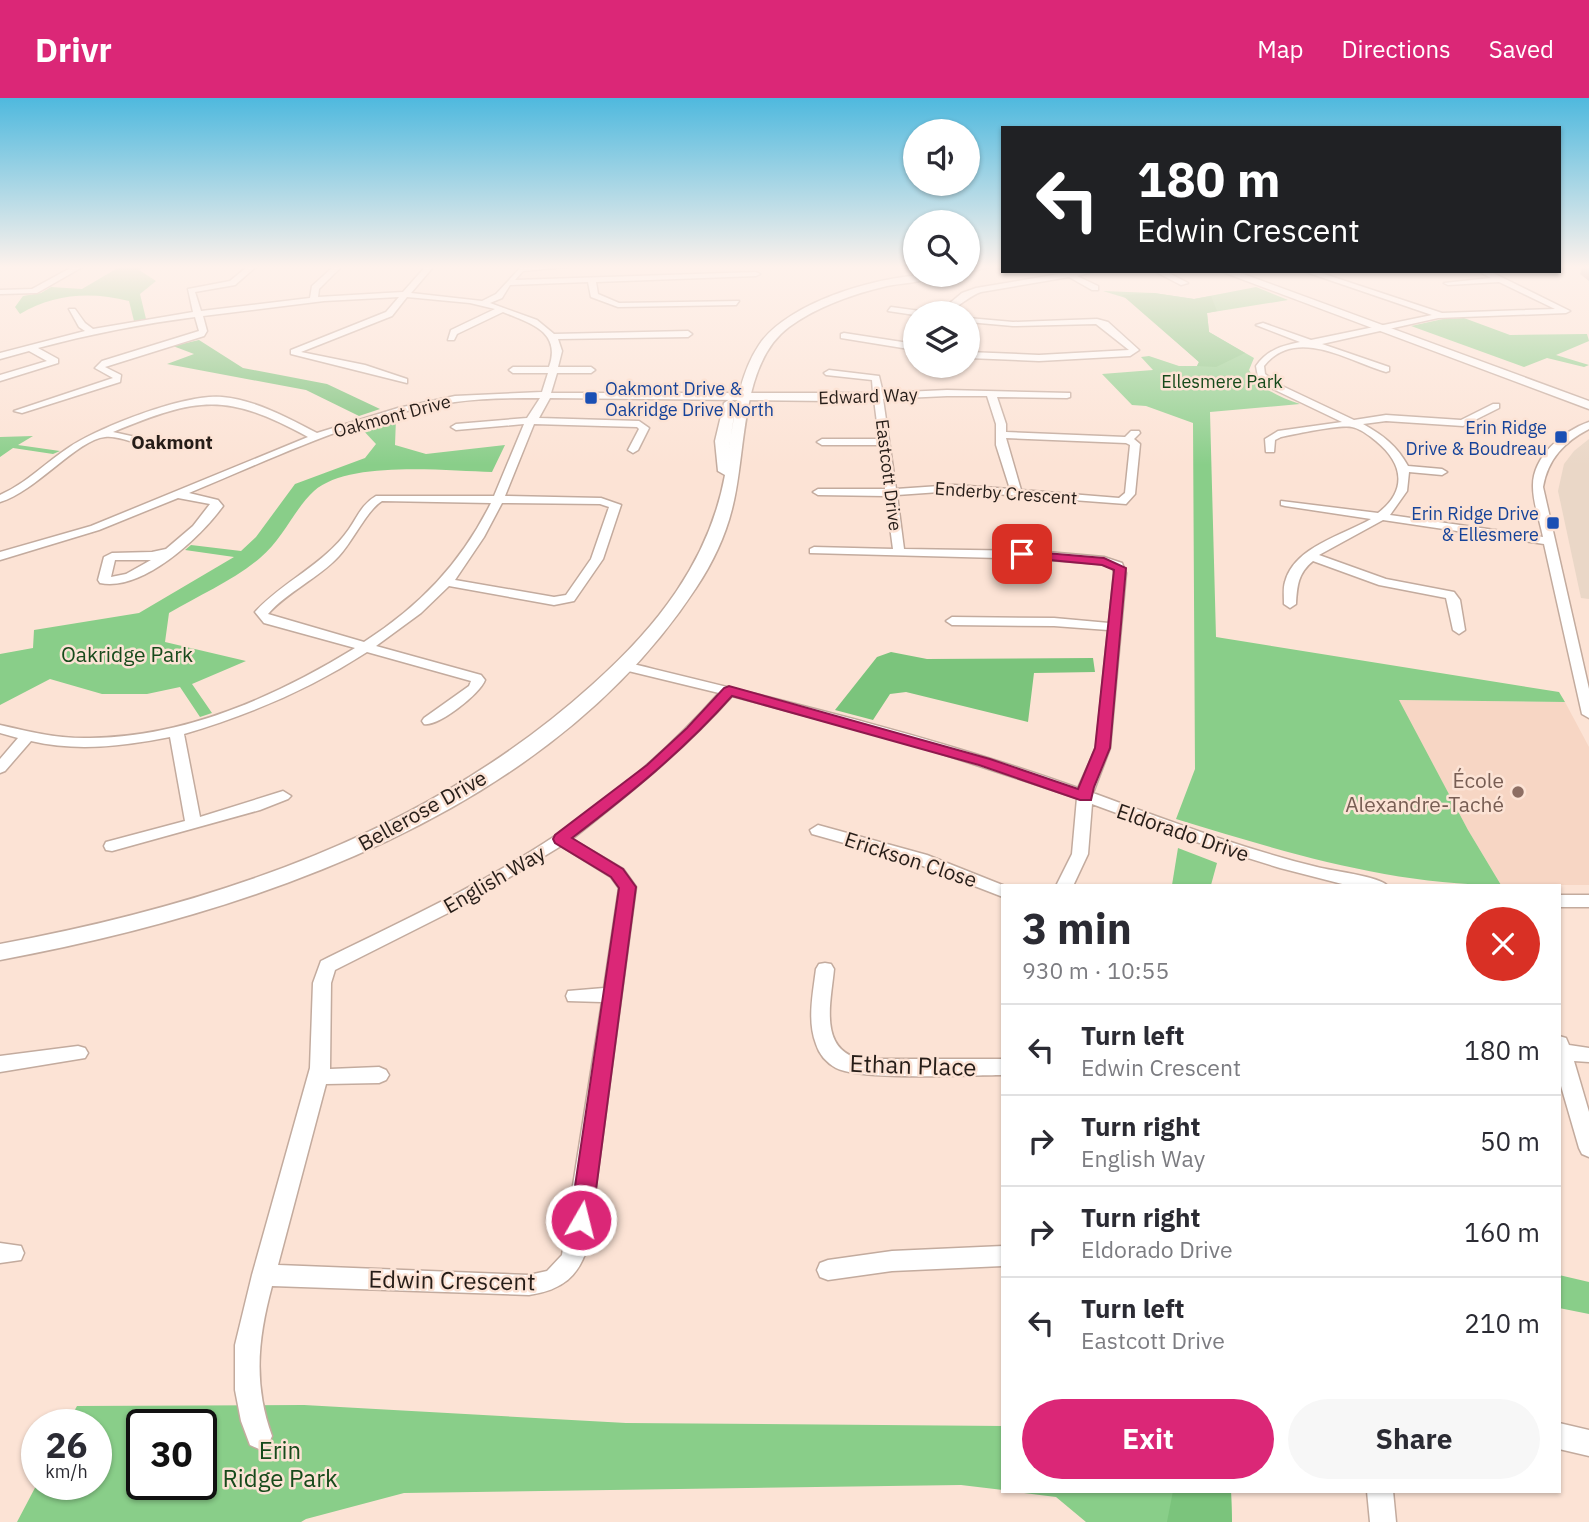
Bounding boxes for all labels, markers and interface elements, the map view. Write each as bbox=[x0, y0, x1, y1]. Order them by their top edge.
text: Drivr bbox=[35, 28, 112, 71]
text: Map bbox=[1257, 33, 1303, 65]
text: Directions bbox=[1341, 33, 1451, 65]
text: Saved bbox=[1489, 33, 1554, 65]
map controls bbox=[903, 119, 980, 378]
button: sound bbox=[903, 119, 980, 196]
text: 180 m bbox=[1137, 147, 1281, 210]
icon: left bbox=[1022, 154, 1113, 245]
text: Edwin Crescent bbox=[1137, 209, 1360, 251]
button: search bbox=[903, 210, 980, 287]
button: layers bbox=[903, 301, 980, 378]
park label: Ellesmere Park bbox=[1161, 370, 1283, 393]
place label: Oakmont Drive & Oakridge Drive North bbox=[605, 377, 774, 421]
street label: Edward Way bbox=[818, 383, 918, 409]
street label: Oakmont Drive bbox=[331, 389, 453, 443]
marker: Oakmont Drive & Oakridge Drive North bbox=[583, 390, 599, 406]
place label: Erin Ridge Drive & Boudreau bbox=[1406, 416, 1547, 460]
street label: Eastcott Drive bbox=[871, 418, 907, 532]
marker: Erin Ridge Drive & Boudreau bbox=[1553, 429, 1569, 445]
district label: Oakmont bbox=[131, 430, 213, 454]
street label: Enderby Crescent bbox=[934, 477, 1078, 509]
place label: Erin Ridge Drive & Ellesmere bbox=[1411, 502, 1539, 546]
marker: Erin Ridge Drive & Ellesmere bbox=[1545, 515, 1561, 531]
pin bbox=[992, 524, 1052, 584]
icon: arrive bbox=[1003, 535, 1041, 573]
park label: Oakridge Park bbox=[61, 640, 193, 668]
street label: Bellerose Drive bbox=[353, 763, 491, 857]
place label: École Alexandre-Taché bbox=[1345, 766, 1504, 818]
marker: École Alexandre-Taché bbox=[1510, 784, 1526, 800]
street label: Eldorado Drive bbox=[1113, 796, 1253, 868]
street label: Erickson Close bbox=[841, 824, 981, 894]
street label: English Way bbox=[438, 838, 551, 919]
text: 3 min bbox=[1022, 901, 1132, 956]
button: close bbox=[1466, 907, 1540, 981]
text: 930 m · 10:55 bbox=[1022, 955, 1169, 985]
text: Turn left bbox=[1081, 1018, 1184, 1052]
icon: left bbox=[1022, 1031, 1060, 1069]
text: 180 m bbox=[1464, 1033, 1540, 1067]
street label: Ethan Place bbox=[849, 1047, 977, 1083]
text: Edwin Crescent bbox=[1081, 1052, 1241, 1082]
text: Turn right bbox=[1081, 1109, 1200, 1143]
icon: right bbox=[1022, 1122, 1060, 1160]
text: 50 m bbox=[1480, 1124, 1540, 1158]
text: English Way bbox=[1081, 1143, 1205, 1173]
position arrow bbox=[544, 1183, 618, 1257]
text: Turn right bbox=[1081, 1200, 1200, 1234]
icon: right bbox=[1022, 1213, 1060, 1251]
text: 160 m bbox=[1464, 1215, 1540, 1249]
text: Eldorado Drive bbox=[1081, 1234, 1233, 1264]
street label: Edwin Crescent bbox=[368, 1263, 536, 1297]
text: Turn left bbox=[1081, 1291, 1184, 1325]
icon: left bbox=[1022, 1304, 1060, 1342]
text: 210 m bbox=[1464, 1306, 1540, 1340]
text: Eastcott Drive bbox=[1081, 1325, 1225, 1355]
button: Exit bbox=[1022, 1399, 1274, 1479]
button: Share bbox=[1288, 1399, 1540, 1479]
speed limit sign: 30 bbox=[126, 1409, 217, 1500]
text: 26 bbox=[45, 1422, 88, 1468]
park label: Erin Ridge Park bbox=[222, 1434, 338, 1494]
text: km/h bbox=[45, 1460, 88, 1483]

